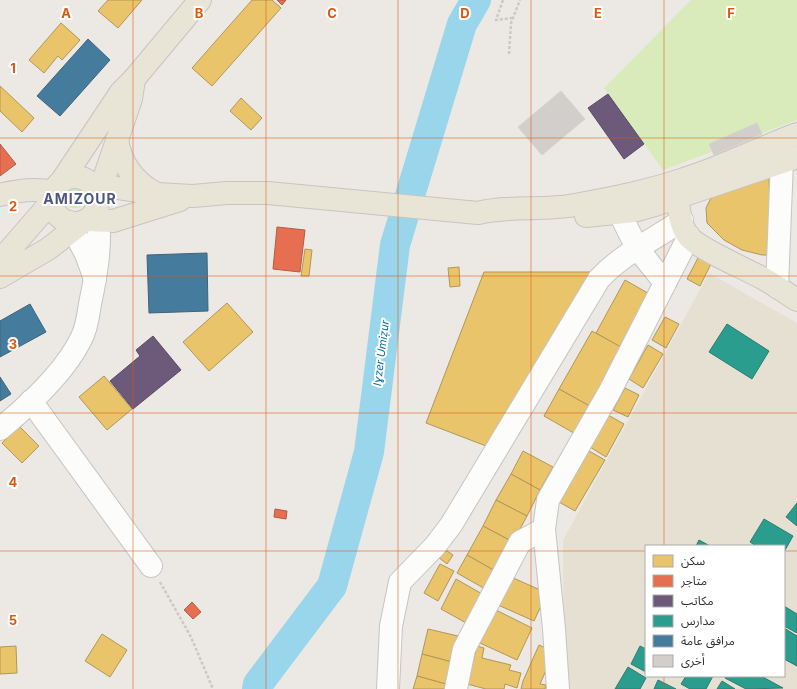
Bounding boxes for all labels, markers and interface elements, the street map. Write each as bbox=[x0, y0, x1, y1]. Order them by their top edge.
text: A bbox=[61, 5, 71, 21]
text: B bbox=[195, 5, 204, 21]
text: C bbox=[327, 5, 337, 21]
text: D bbox=[460, 5, 470, 21]
text: E bbox=[594, 5, 602, 21]
text: F bbox=[727, 5, 735, 21]
text: 1 bbox=[10, 60, 16, 76]
district label: AMIZOUR bbox=[43, 190, 117, 207]
text: 2 bbox=[9, 198, 17, 214]
water label: Iɣzer Umiẓur bbox=[370, 318, 392, 387]
text: 3 bbox=[9, 336, 17, 352]
text: 4 bbox=[9, 474, 18, 490]
legend bbox=[645, 545, 785, 677]
text: سكن bbox=[681, 553, 705, 568]
text: متاجر bbox=[680, 573, 707, 588]
text: مكاتب bbox=[681, 593, 714, 608]
text: 5 bbox=[9, 612, 17, 628]
text: مدارس bbox=[681, 613, 715, 628]
text: مرافق عامة bbox=[681, 633, 735, 649]
text: أخرى bbox=[681, 653, 705, 668]

